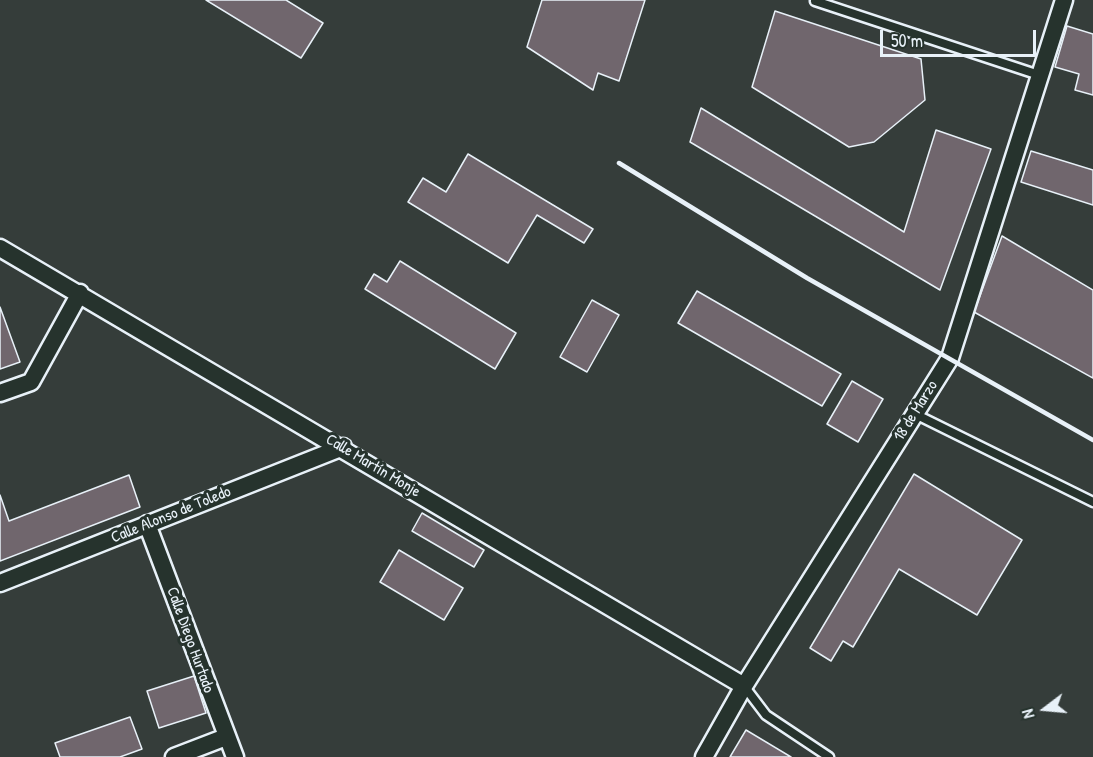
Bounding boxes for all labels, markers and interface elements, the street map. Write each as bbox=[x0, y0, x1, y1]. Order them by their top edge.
scale bar bbox=[883, 18, 1039, 56]
text: 50 m bbox=[891, 28, 923, 53]
street label: 18 de Marzo bbox=[890, 377, 942, 445]
street label: Calle Martín Monje bbox=[322, 430, 424, 502]
street label: Calle Alonso de Toledo bbox=[108, 482, 234, 548]
street label: Calle Diego Hurtado bbox=[162, 584, 218, 696]
north arrow bbox=[1015, 679, 1075, 739]
text: N bbox=[1016, 707, 1039, 721]

